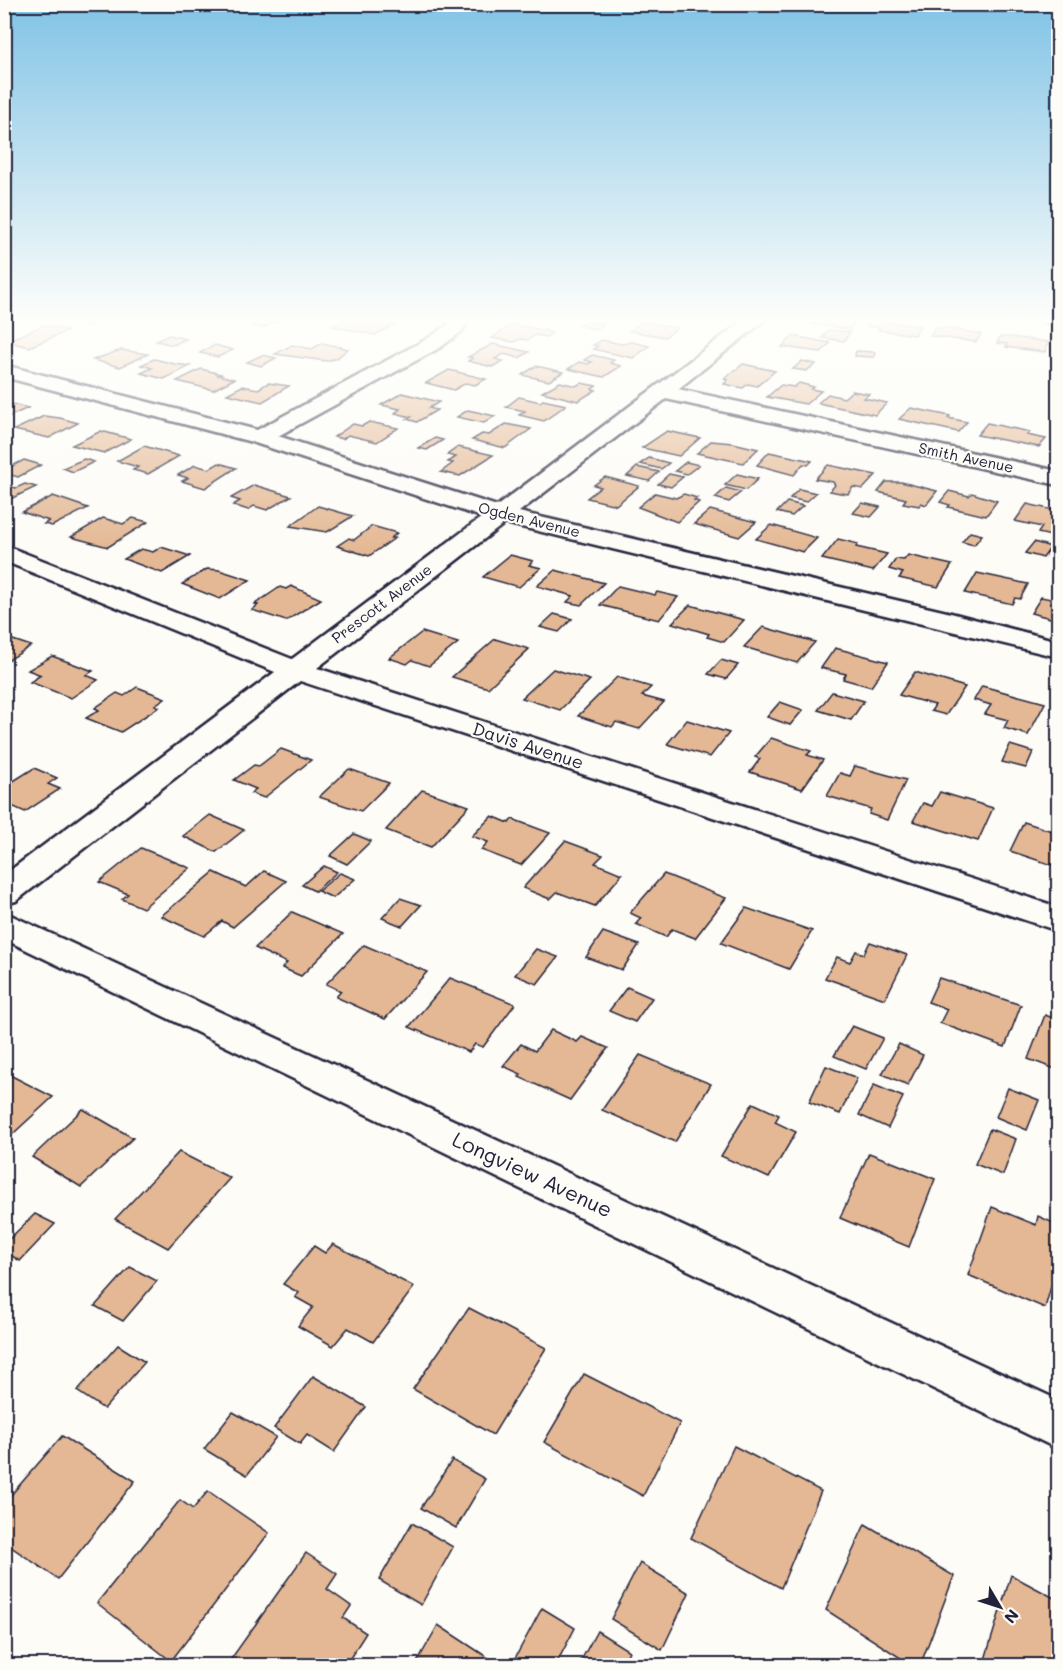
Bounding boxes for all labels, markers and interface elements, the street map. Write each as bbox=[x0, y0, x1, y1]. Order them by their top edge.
street label: Smith Avenue bbox=[917, 437, 1016, 477]
street label: Ogden Avenue bbox=[476, 497, 582, 541]
street label: Prescott Avenue bbox=[327, 559, 436, 648]
street label: Davis Avenue bbox=[470, 716, 587, 774]
street label: Longview Avenue bbox=[448, 1125, 617, 1223]
north arrow bbox=[970, 1577, 1030, 1637]
text: N bbox=[1000, 1605, 1024, 1628]

